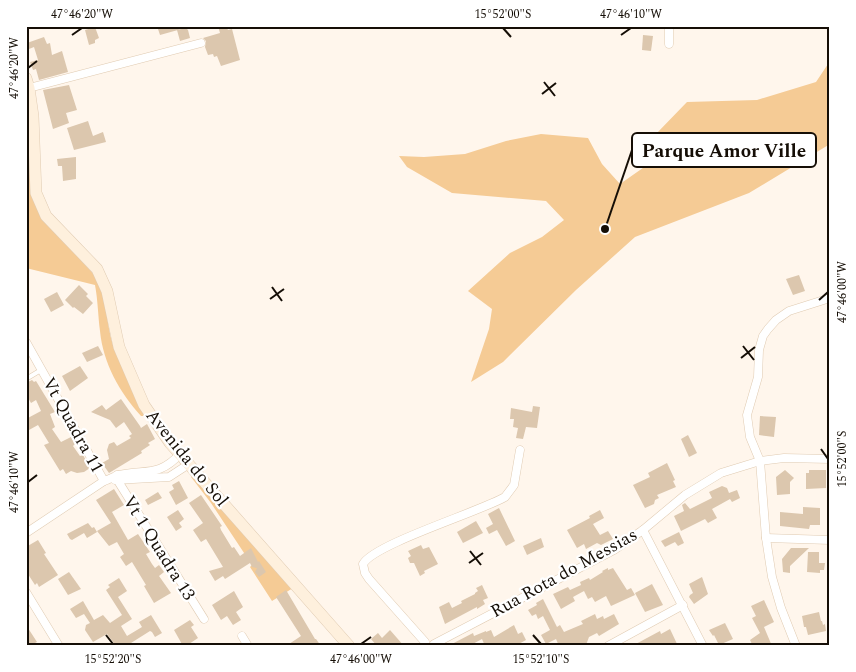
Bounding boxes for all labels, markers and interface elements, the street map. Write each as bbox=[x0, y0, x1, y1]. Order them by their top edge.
text: 47°46'20"W bbox=[51, 5, 113, 24]
text: 15°52'00"S bbox=[475, 5, 531, 24]
text: 47°46'10"W bbox=[600, 5, 662, 24]
text: 47°46'20"W bbox=[5, 37, 24, 99]
callout: Parque Amor Ville bbox=[632, 133, 816, 167]
text: Parque Amor Ville bbox=[642, 137, 806, 166]
text: 47°46'00"W bbox=[833, 261, 852, 323]
street label: Vt Quadra 11 bbox=[36, 372, 110, 478]
street label: Avenida do Sol bbox=[139, 403, 235, 513]
text: 15°52'00"S bbox=[833, 431, 852, 487]
text: 47°46'10"W bbox=[5, 451, 24, 513]
street label: Vt 1 Quadra 13 bbox=[116, 490, 202, 606]
street label: Rua Rota do Messias bbox=[486, 521, 642, 625]
text: 15°52'20"S bbox=[85, 650, 141, 669]
text: 47°46'00"W bbox=[330, 650, 392, 669]
text: 15°52'10"S bbox=[513, 650, 569, 669]

